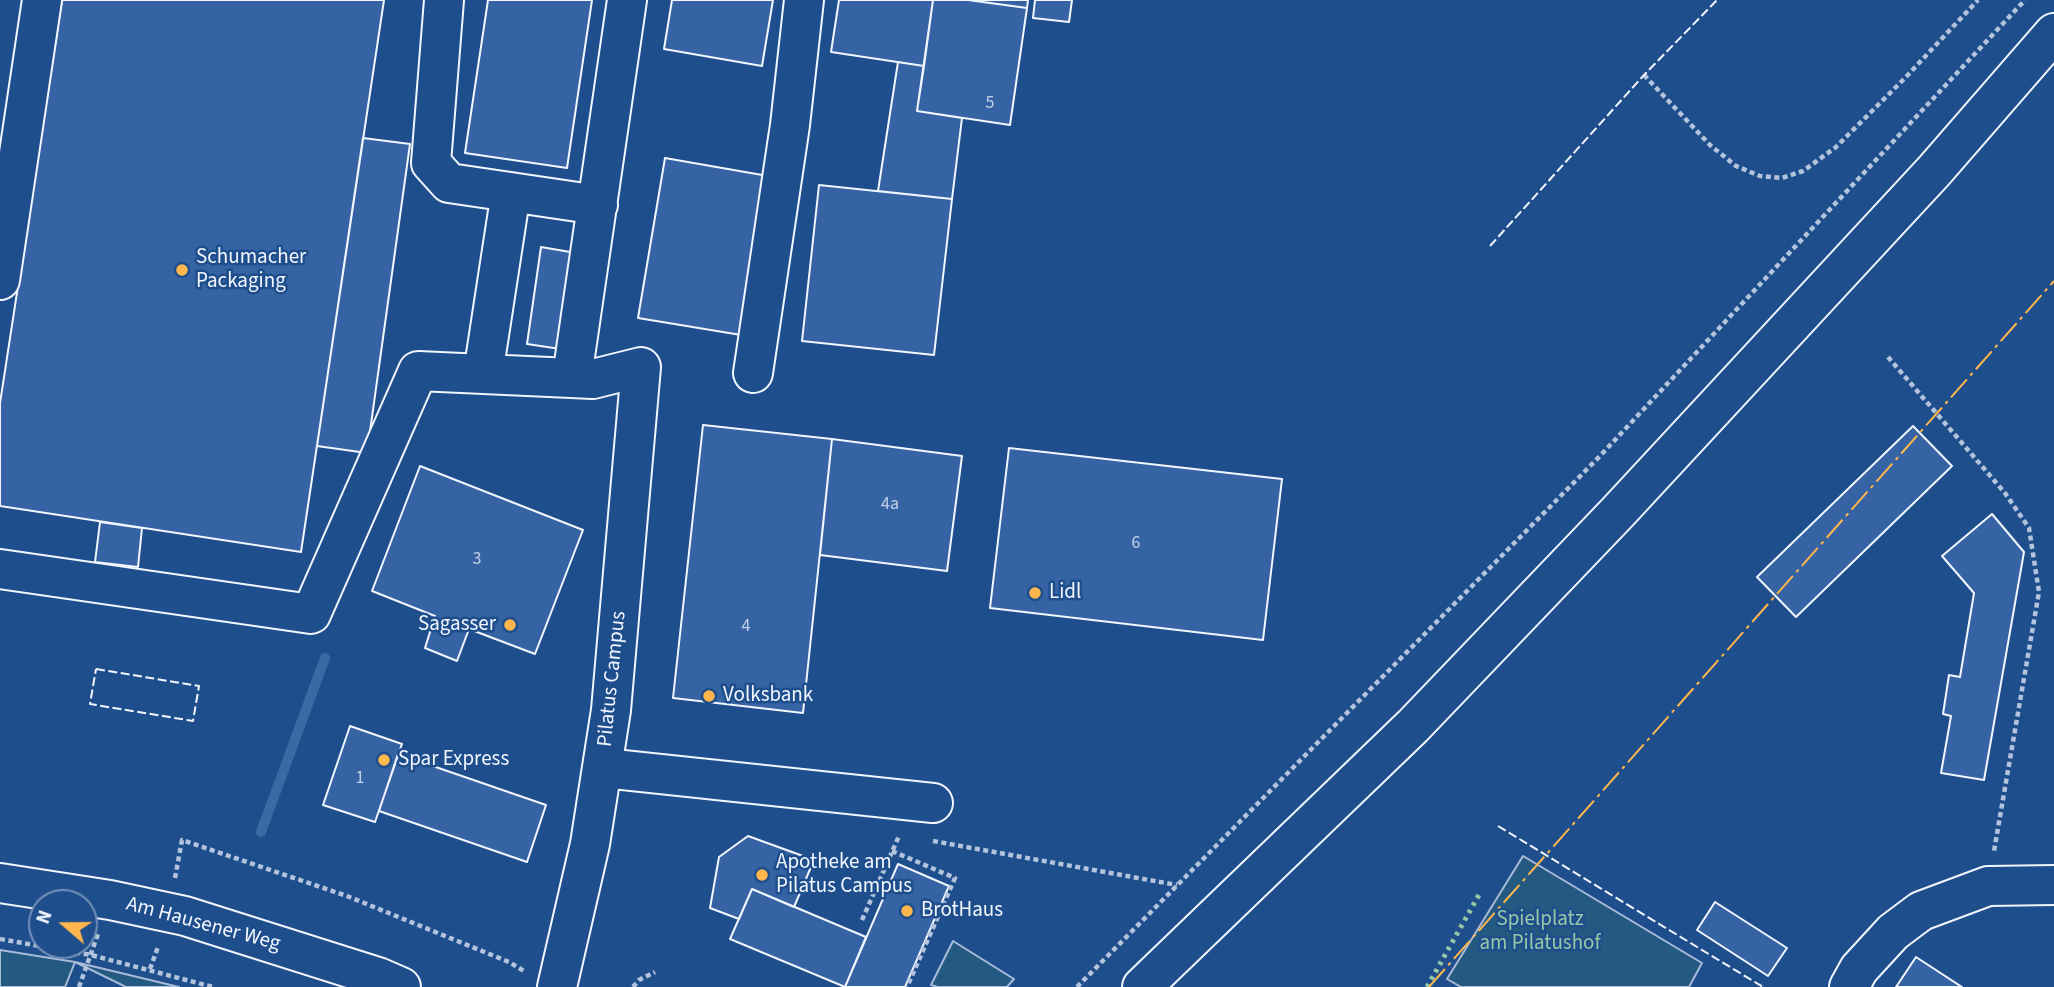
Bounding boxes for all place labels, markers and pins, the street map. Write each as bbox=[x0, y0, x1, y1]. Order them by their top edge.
place label: Schumacher Packaging bbox=[196, 245, 306, 295]
marker: Schumacher Packaging bbox=[174, 262, 190, 278]
place label: Lidl bbox=[1049, 580, 1081, 606]
marker: Lidl bbox=[1027, 585, 1043, 601]
place label: Sagasser bbox=[418, 612, 496, 638]
marker: Sagasser bbox=[502, 617, 518, 633]
place label: Volksbank bbox=[723, 683, 813, 709]
marker: Volksbank bbox=[701, 688, 717, 704]
place label: Spar Express bbox=[398, 747, 509, 773]
marker: Spar Express bbox=[376, 752, 392, 768]
place label: Apotheke am Pilatus Campus bbox=[776, 850, 912, 900]
marker: Apotheke am Pilatus Campus bbox=[754, 867, 770, 883]
place label: BrotHaus bbox=[921, 898, 1003, 924]
marker: BrotHaus bbox=[899, 903, 915, 919]

